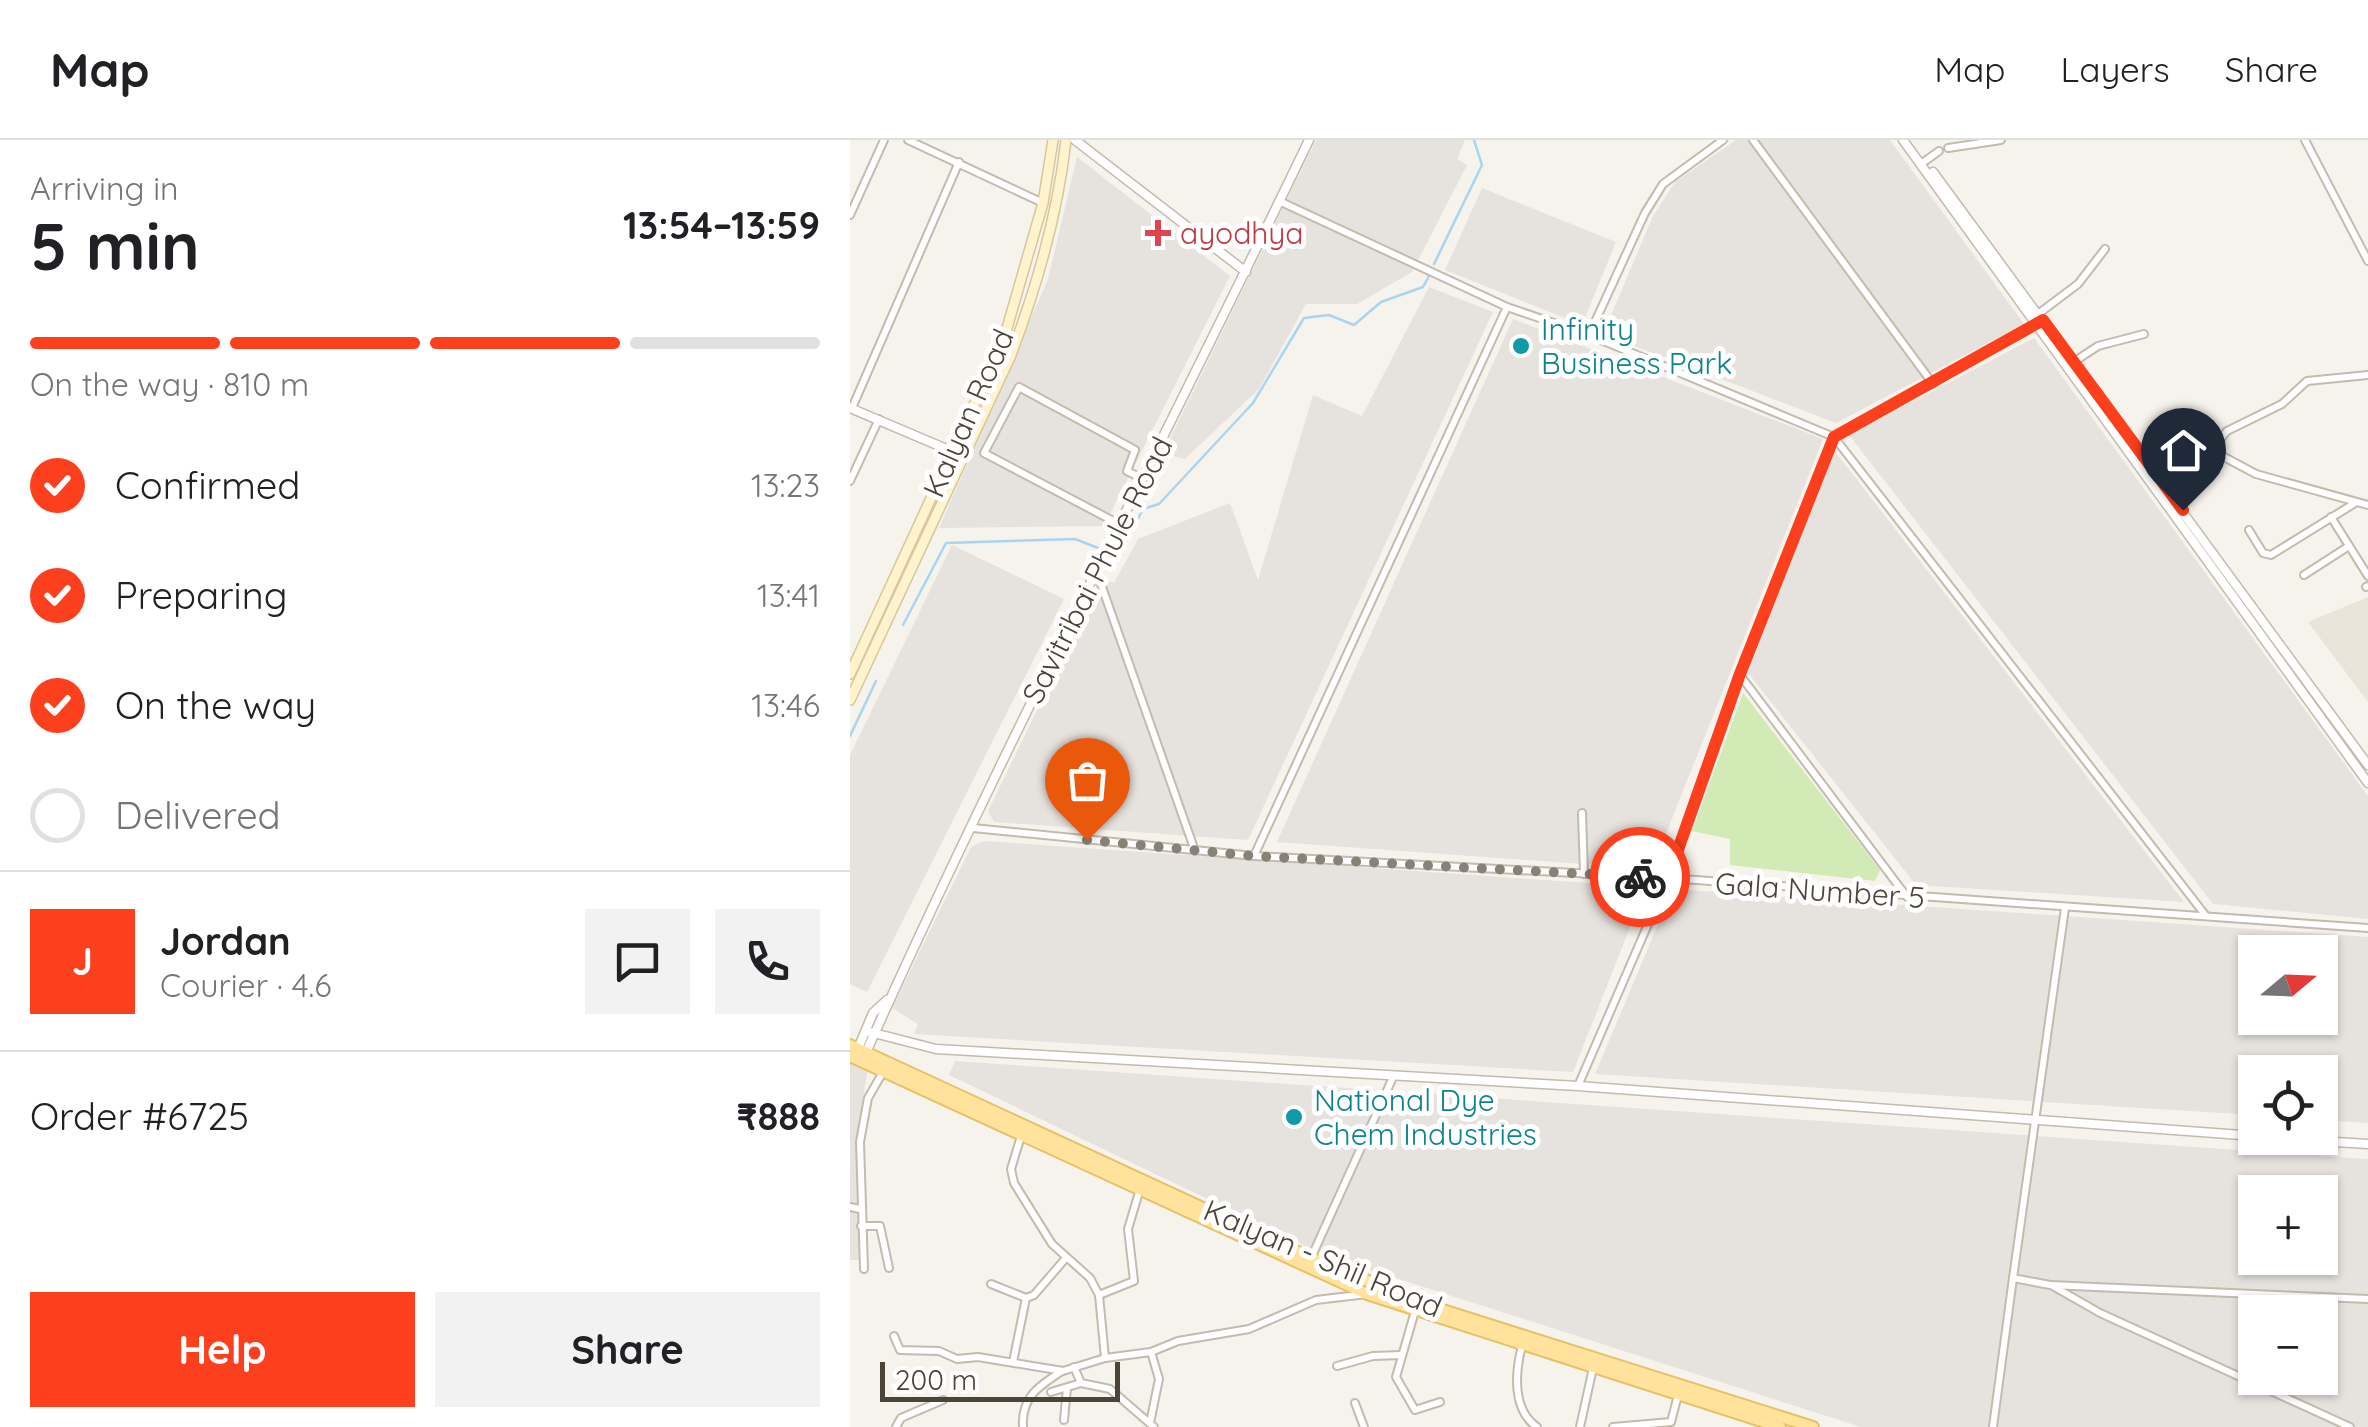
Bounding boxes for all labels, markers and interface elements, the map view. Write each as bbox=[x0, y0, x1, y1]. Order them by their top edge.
text: Map bbox=[50, 39, 150, 99]
text: Map bbox=[1934, 47, 2006, 91]
text: Layers bbox=[2061, 47, 2170, 91]
text: Share bbox=[2225, 47, 2318, 91]
text: Arriving in bbox=[30, 168, 179, 208]
text: 13:54–13:59 bbox=[623, 201, 820, 249]
text: 5 min bbox=[30, 205, 200, 286]
place label: ayodhya bbox=[1180, 214, 1303, 252]
marker: ayodhya bbox=[1145, 220, 1171, 246]
place label: Infinity Business Park bbox=[1541, 310, 1732, 382]
street label: Kalyan Road bbox=[914, 323, 1022, 503]
marker: Infinity Business Park bbox=[1510, 335, 1532, 357]
text: On the way · 810 m bbox=[30, 364, 309, 404]
pin bbox=[2141, 408, 2226, 511]
icon: home bbox=[2156, 423, 2211, 478]
street label: Savitribai Phule Road bbox=[1013, 430, 1181, 710]
icon: check bbox=[30, 458, 85, 513]
text: Confirmed bbox=[115, 461, 300, 509]
text: 13:23 bbox=[751, 465, 820, 505]
icon: check bbox=[30, 568, 85, 623]
text: Preparing bbox=[115, 571, 287, 619]
text: 13:41 bbox=[757, 575, 820, 615]
icon: check bbox=[30, 678, 85, 733]
text: On the way bbox=[115, 681, 316, 729]
text: 13:46 bbox=[751, 685, 820, 725]
pin bbox=[1045, 738, 1130, 841]
icon: bag bbox=[1060, 753, 1115, 808]
text: Delivered bbox=[115, 791, 281, 839]
courier bbox=[1590, 827, 1690, 927]
icon: bike bbox=[1613, 850, 1668, 905]
street label: Gala Number 5 bbox=[1714, 864, 1926, 916]
button: chat bbox=[585, 909, 690, 1014]
button: phone bbox=[715, 909, 820, 1014]
text: Jordan bbox=[160, 917, 291, 965]
north arrow bbox=[2238, 935, 2338, 1035]
map controls bbox=[2238, 935, 2338, 1395]
text: J bbox=[72, 937, 93, 985]
text: Courier · 4.6 bbox=[160, 965, 332, 1005]
button: locate bbox=[2238, 1055, 2338, 1155]
place label: National Dye Chem Industries bbox=[1314, 1081, 1537, 1153]
text: Order #6725 bbox=[30, 1092, 249, 1140]
text: ₹888 bbox=[737, 1092, 820, 1140]
marker: National Dye Chem Industries bbox=[1283, 1106, 1305, 1128]
button: + bbox=[2238, 1175, 2338, 1275]
street label: Kalyan - Shil Road bbox=[1198, 1191, 1448, 1325]
button: Help bbox=[30, 1292, 415, 1407]
button: Share bbox=[435, 1292, 820, 1407]
button: − bbox=[2238, 1295, 2338, 1395]
scale bar bbox=[880, 1357, 1120, 1402]
text: 200 m bbox=[895, 1362, 977, 1397]

